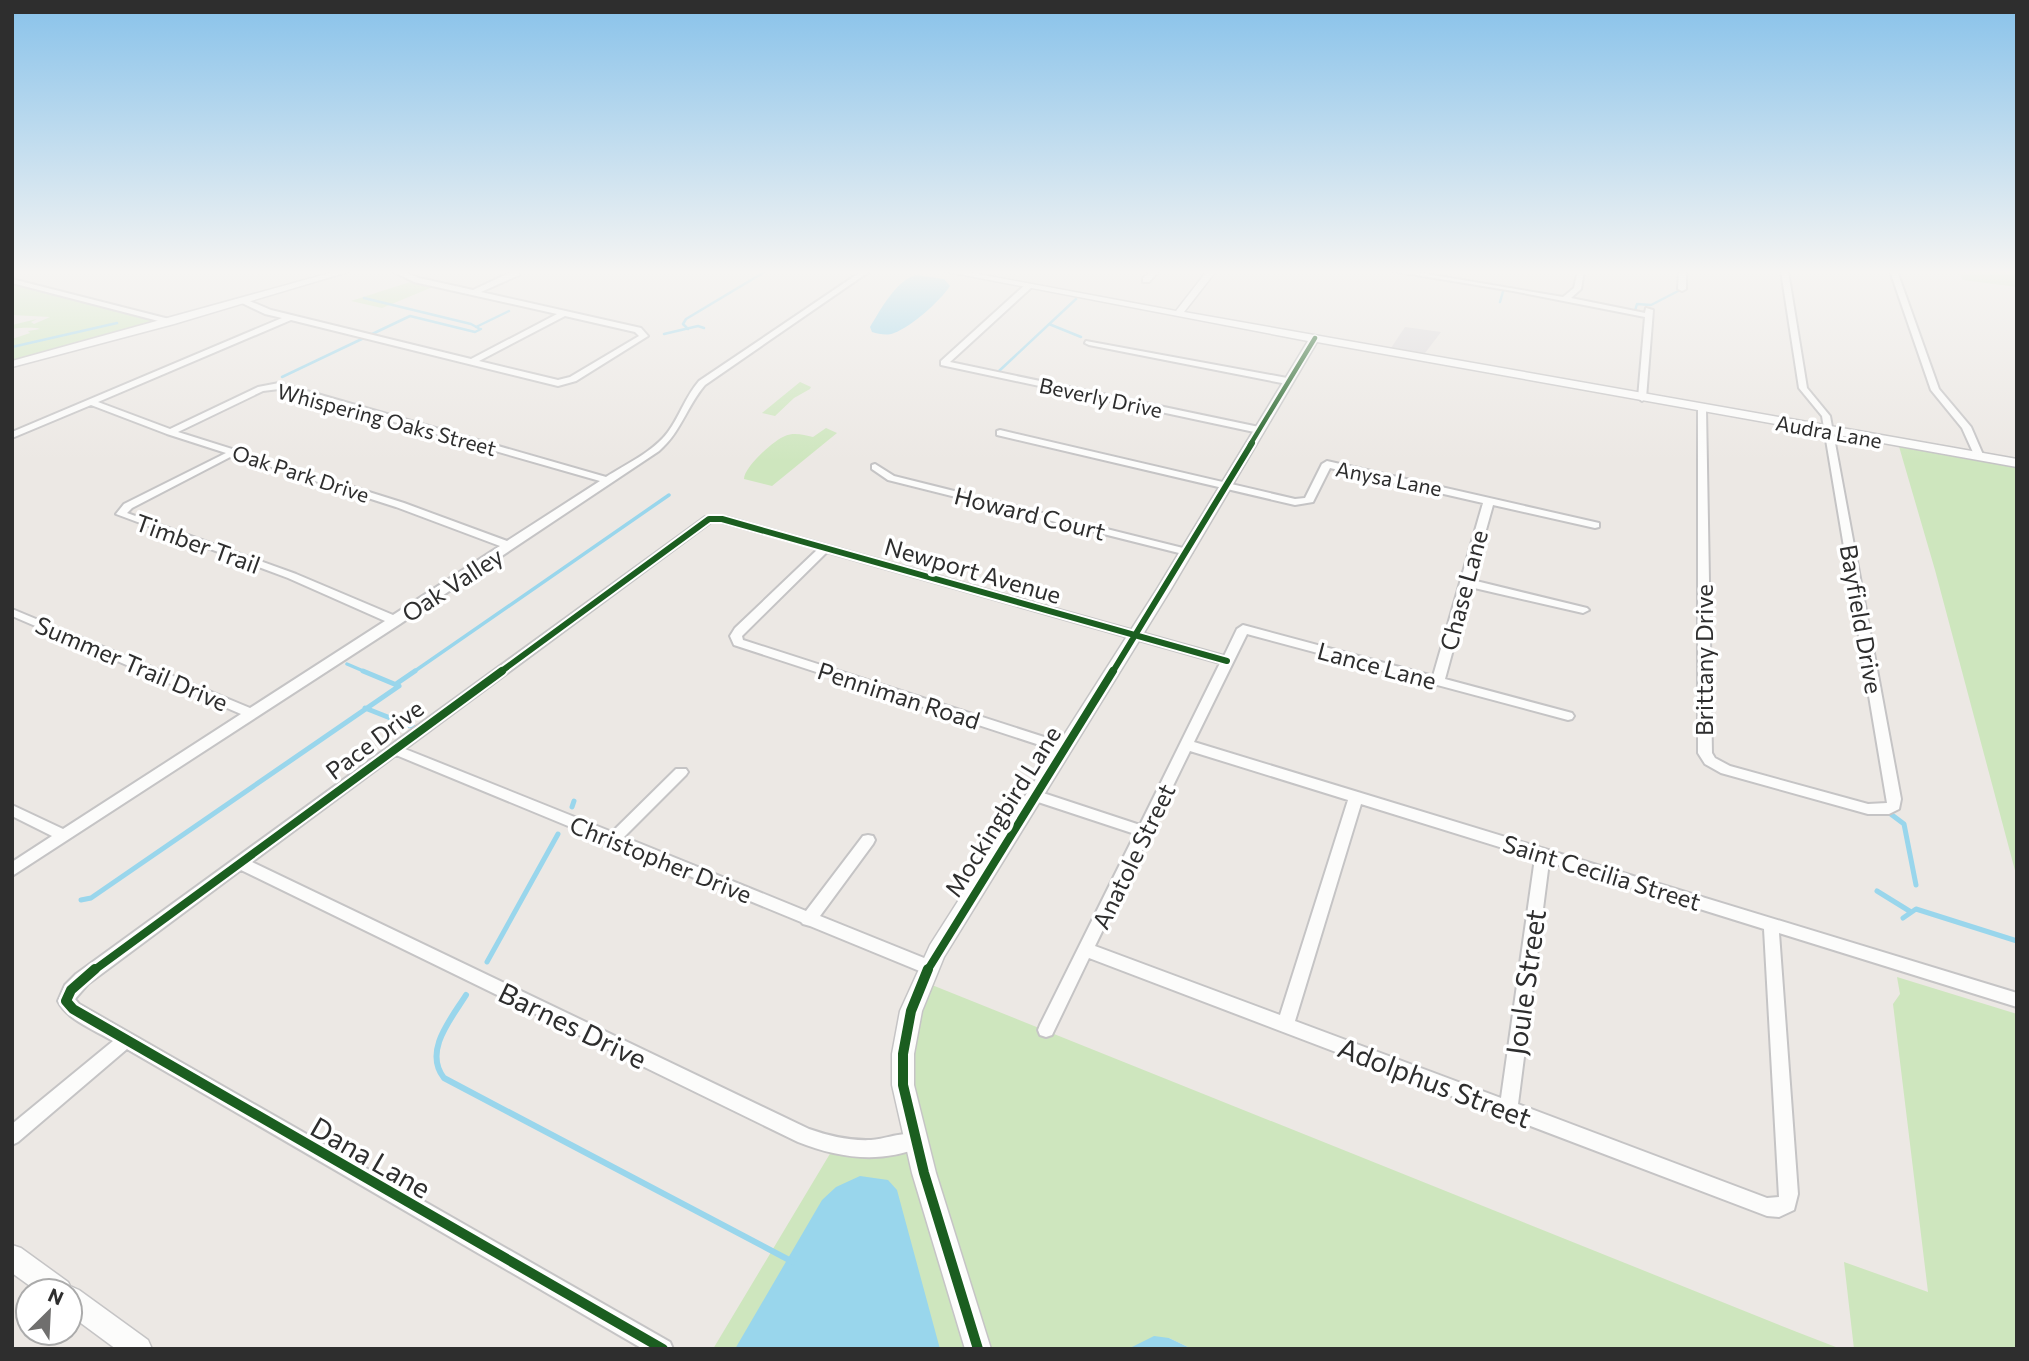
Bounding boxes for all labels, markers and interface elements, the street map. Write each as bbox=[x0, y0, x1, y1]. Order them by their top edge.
street label: Beverly Drive bbox=[1037, 372, 1165, 422]
street label: Whispering Oaks Street bbox=[275, 378, 499, 460]
street label: Audra Lane bbox=[1774, 409, 1884, 453]
street label: Oak Park Drive bbox=[230, 439, 372, 507]
street label: Anysa Lane bbox=[1334, 455, 1444, 501]
street label: Howard Court bbox=[951, 480, 1109, 546]
street label: Timber Trail bbox=[131, 507, 265, 579]
street label: Chase Lane bbox=[1433, 527, 1493, 653]
street label: Newport Avenue bbox=[881, 531, 1065, 609]
street label: Oak Valley bbox=[396, 541, 508, 627]
street label: Bayfield Drive bbox=[1835, 542, 1889, 696]
street label: Brittany Drive bbox=[1689, 584, 1718, 736]
street label: Summer Trail Drive bbox=[31, 609, 233, 717]
street label: Lance Lane bbox=[1314, 635, 1440, 695]
street label: Penniman Road bbox=[814, 655, 984, 735]
street label: Pace Drive bbox=[319, 693, 429, 785]
street label: Mockingbird Lane bbox=[938, 720, 1066, 902]
street label: Anatole Street bbox=[1085, 778, 1181, 933]
street label: Christopher Drive bbox=[566, 809, 756, 909]
street label: Saint Cecilia Street bbox=[1500, 828, 1705, 916]
street label: Joule Street bbox=[1498, 907, 1552, 1057]
street label: Barnes Drive bbox=[493, 975, 653, 1075]
street label: Adolphus Street bbox=[1334, 1030, 1536, 1134]
street label: Dana Lane bbox=[305, 1109, 437, 1205]
north arrow bbox=[14, 1277, 84, 1347]
text: N bbox=[45, 1283, 67, 1309]

